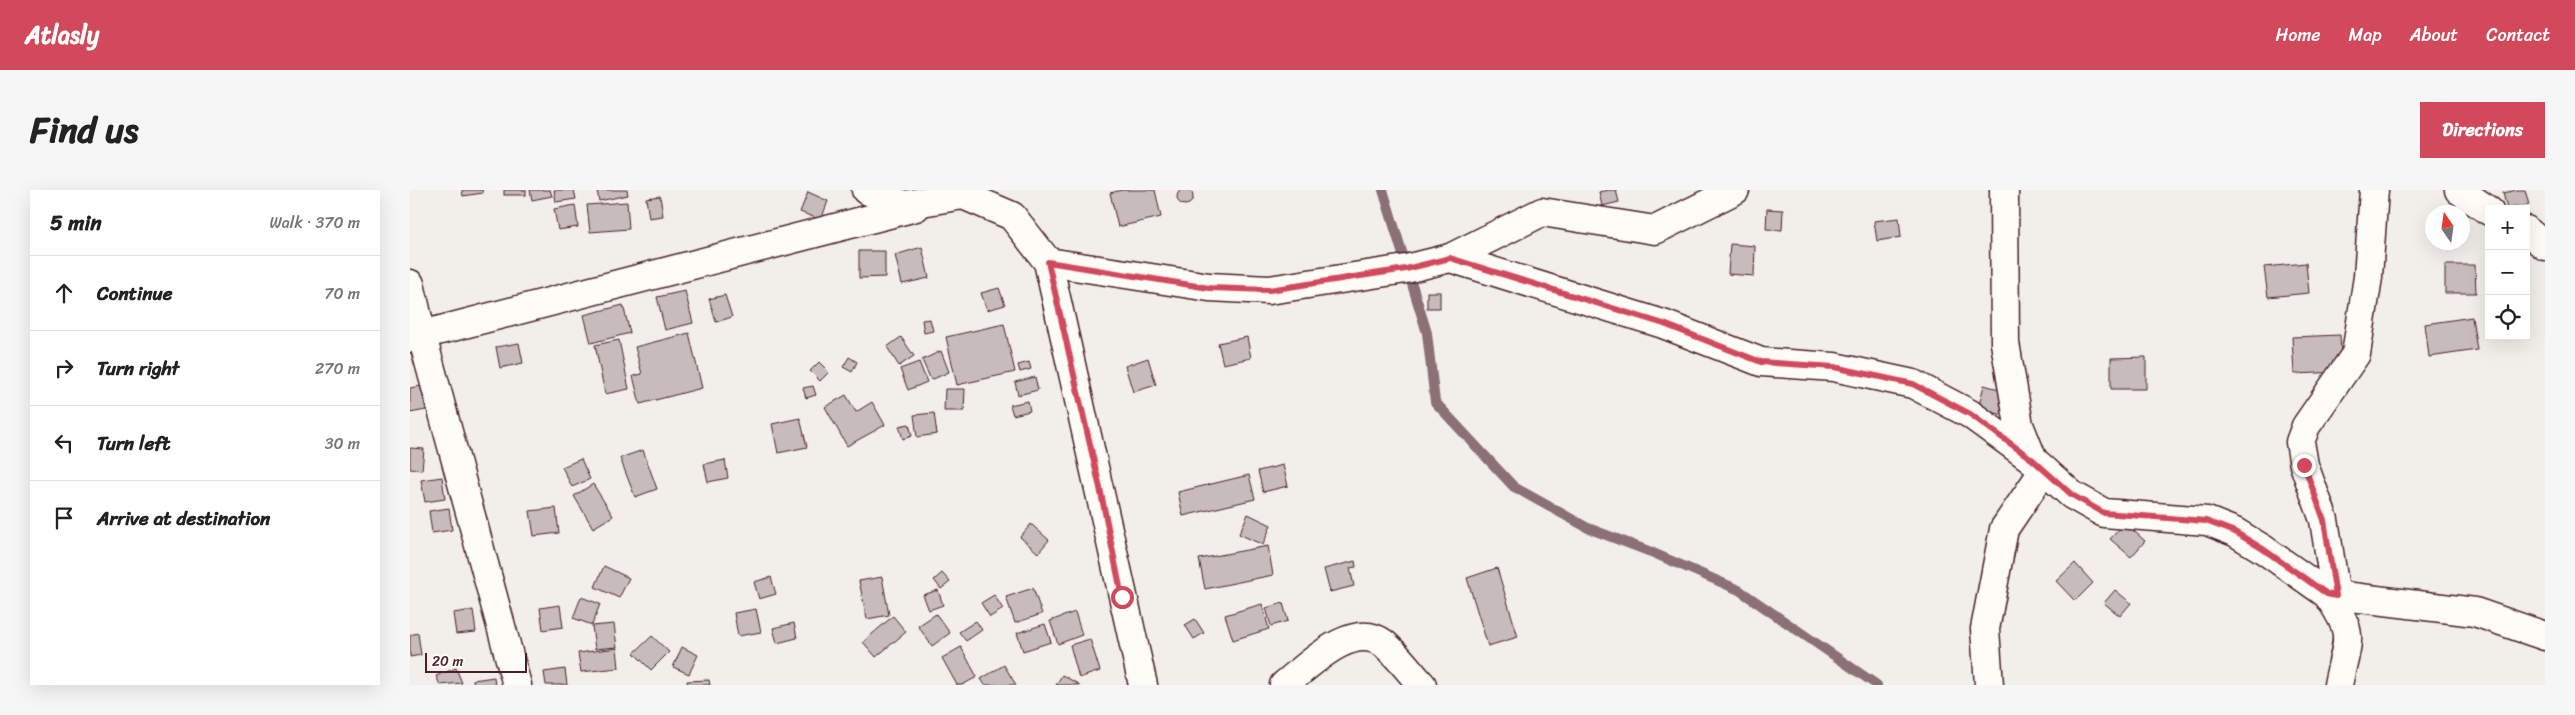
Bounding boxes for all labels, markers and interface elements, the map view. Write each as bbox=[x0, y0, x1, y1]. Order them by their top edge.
text: Atlasly bbox=[25, 14, 99, 56]
text: Home bbox=[2276, 19, 2321, 51]
text: Map bbox=[2349, 19, 2382, 51]
text: About bbox=[2410, 19, 2458, 51]
text: Contact bbox=[2486, 19, 2550, 51]
text: Find us bbox=[30, 99, 138, 161]
button: Directions bbox=[2420, 102, 2545, 158]
text: 5 min bbox=[50, 204, 102, 242]
north arrow bbox=[2425, 205, 2470, 250]
map controls bbox=[2485, 205, 2530, 340]
button: + bbox=[2485, 205, 2530, 250]
text: Walk · 370 m bbox=[269, 208, 360, 237]
button: − bbox=[2485, 250, 2530, 295]
text: Continue bbox=[97, 277, 173, 310]
icon: ahead bbox=[50, 279, 78, 307]
text: 70 m bbox=[324, 279, 360, 308]
button: locate bbox=[2485, 295, 2530, 340]
text: Turn right bbox=[97, 352, 179, 385]
icon: right bbox=[50, 354, 78, 382]
text: 270 m bbox=[315, 354, 360, 383]
text: Turn left bbox=[97, 427, 170, 460]
icon: left bbox=[50, 429, 78, 457]
text: 30 m bbox=[325, 429, 360, 458]
route end bbox=[2293, 454, 2316, 477]
text: Arrive at destination bbox=[97, 502, 270, 535]
icon: arrive bbox=[50, 504, 78, 532]
route start bbox=[1111, 586, 1134, 609]
text: 20 m bbox=[432, 649, 463, 674]
scale bar bbox=[425, 650, 528, 673]

